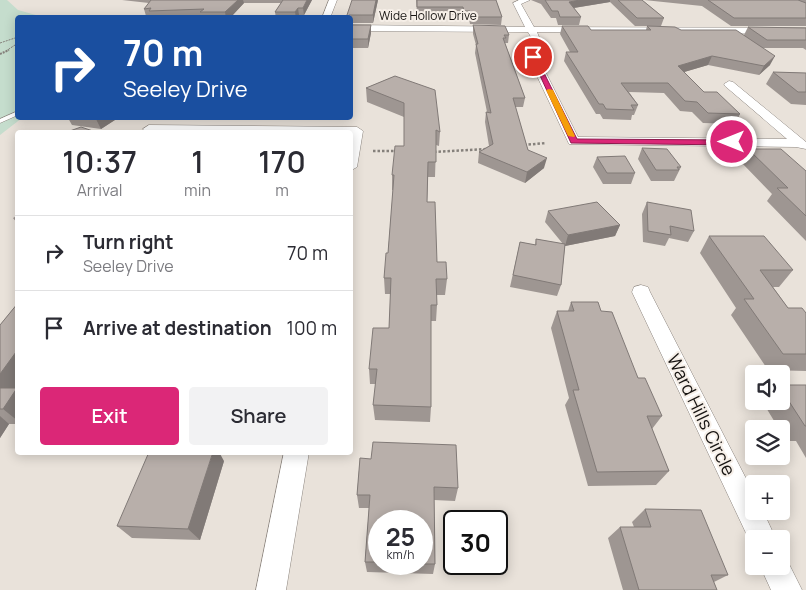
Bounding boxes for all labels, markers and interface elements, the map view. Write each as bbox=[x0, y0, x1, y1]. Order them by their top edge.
street label: Wide Hollow Drive bbox=[379, 7, 477, 24]
text: 70 m bbox=[123, 29, 203, 77]
icon: right bbox=[40, 35, 105, 100]
pin bbox=[512, 36, 554, 78]
icon: arrive bbox=[519, 43, 547, 71]
text: Seeley Drive bbox=[123, 74, 248, 104]
position arrow bbox=[705, 115, 757, 167]
text: 10:37 bbox=[62, 141, 137, 182]
text: 1 bbox=[191, 141, 204, 182]
text: 170 bbox=[258, 141, 306, 182]
text: Arrival bbox=[77, 179, 122, 201]
text: min bbox=[184, 179, 211, 201]
text: m bbox=[275, 179, 289, 201]
text: Turn right bbox=[83, 229, 173, 255]
icon: right bbox=[40, 239, 68, 267]
text: 70 m bbox=[287, 240, 328, 266]
text: Seeley Drive bbox=[83, 255, 174, 277]
icon: arrive bbox=[40, 314, 68, 342]
text: Arrive at destination bbox=[83, 315, 272, 341]
text: 100 m bbox=[287, 315, 337, 341]
street label: Ward Hills Circle bbox=[662, 350, 742, 479]
map controls bbox=[745, 365, 790, 575]
button: sound bbox=[745, 365, 790, 410]
button: Exit bbox=[40, 387, 179, 445]
button: Share bbox=[189, 387, 328, 445]
button: layers bbox=[745, 420, 790, 465]
button: + bbox=[745, 475, 790, 520]
speed limit sign: 30 bbox=[443, 510, 508, 575]
text: 25 bbox=[386, 519, 415, 554]
button: − bbox=[745, 530, 790, 575]
text: km/h bbox=[387, 546, 414, 563]

